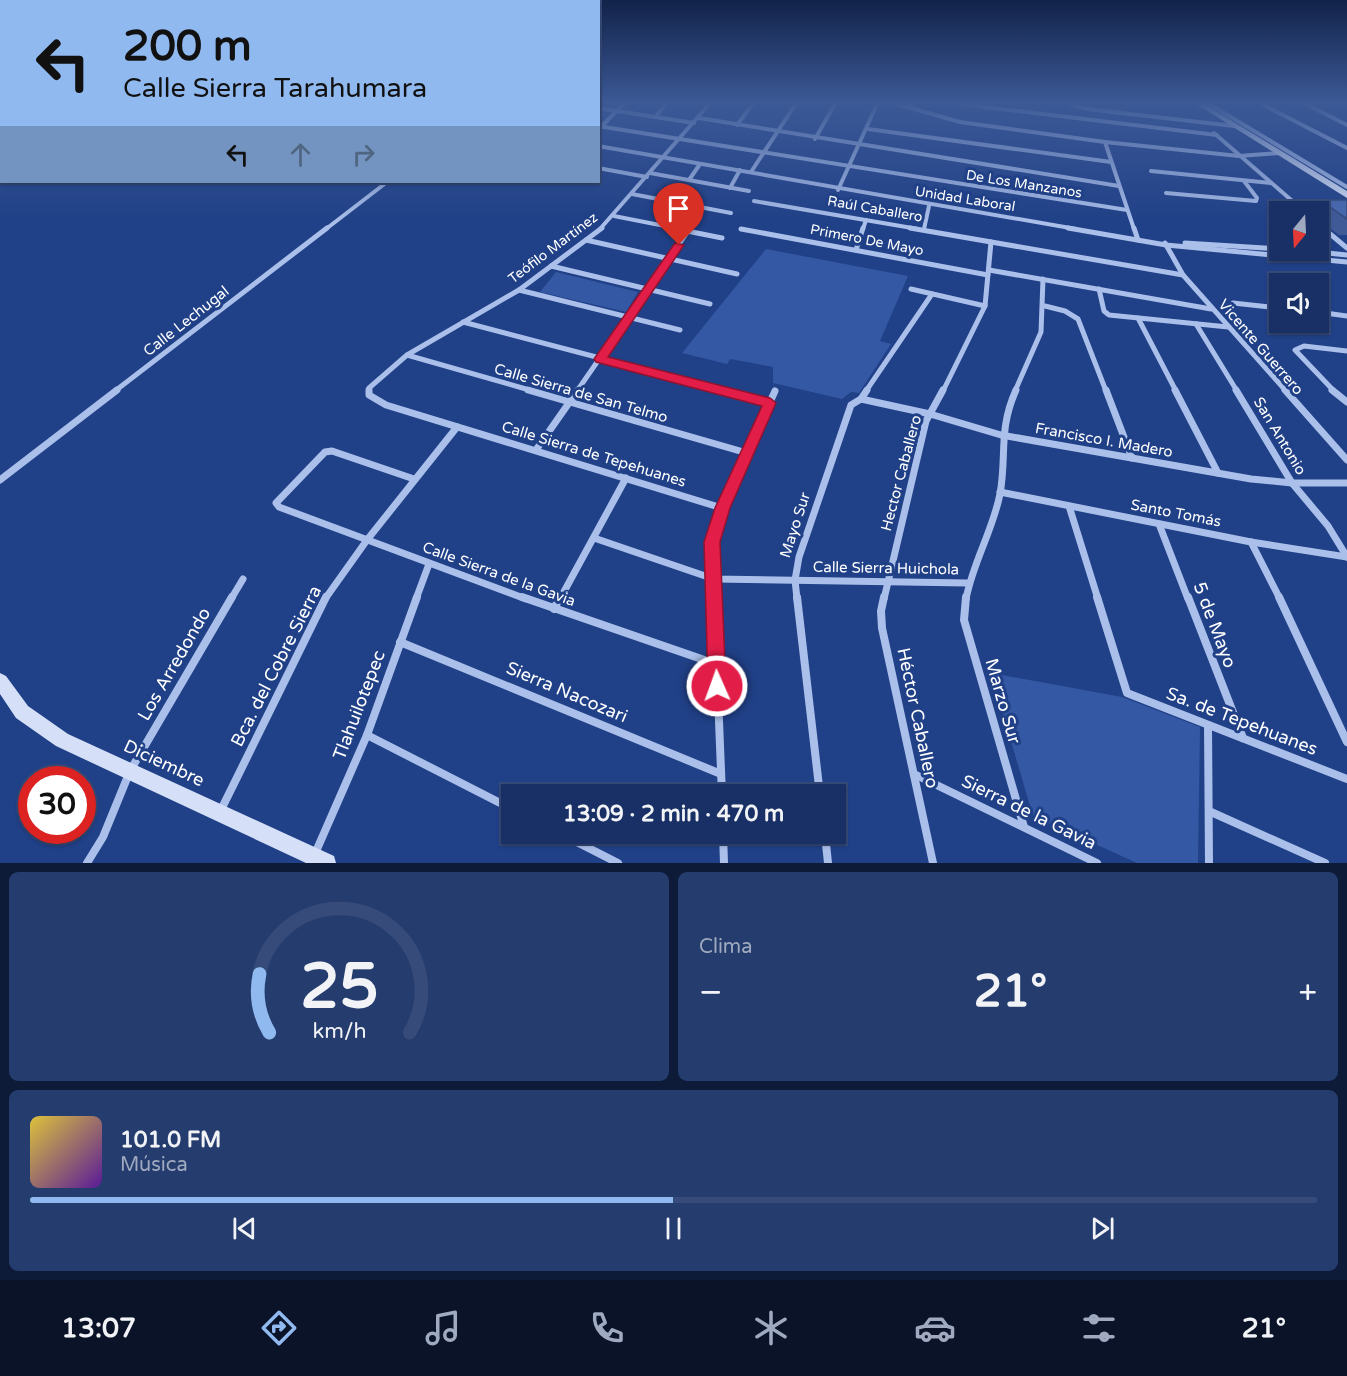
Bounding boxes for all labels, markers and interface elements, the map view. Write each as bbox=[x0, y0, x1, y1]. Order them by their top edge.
text: 200 m bbox=[123, 21, 252, 72]
icon: left bbox=[24, 24, 102, 102]
text: Calle Sierra Tarahumara bbox=[123, 72, 427, 105]
icon: left bbox=[221, 138, 254, 171]
icon: ahead bbox=[284, 138, 317, 171]
icon: right bbox=[347, 138, 380, 171]
street label: De Los Manzanos bbox=[965, 166, 1084, 202]
pin bbox=[653, 183, 704, 245]
street label: Unidad Laboral bbox=[914, 183, 1016, 215]
icon: arrive bbox=[662, 192, 695, 225]
street label: Raúl Caballero bbox=[826, 192, 924, 226]
north arrow bbox=[1269, 201, 1329, 261]
map controls bbox=[1269, 201, 1329, 333]
street label: Teófilo Martínez bbox=[505, 209, 601, 287]
street label: Primero De Mayo bbox=[809, 221, 925, 259]
button: sound bbox=[1269, 273, 1329, 333]
street label: Calle Lechugal bbox=[140, 282, 232, 360]
street label: Vicente Guerrero bbox=[1215, 296, 1307, 398]
street label: Calle Sierra de San Telmo bbox=[492, 360, 670, 426]
street label: San Antonio bbox=[1250, 394, 1310, 478]
street label: Hector Caballero bbox=[877, 413, 925, 533]
street label: Calle Sierra de Tepehuanes bbox=[500, 417, 688, 491]
street label: Francisco I. Madero bbox=[1034, 419, 1174, 461]
street label: Mayo Sur bbox=[776, 490, 814, 560]
street label: Santo Tomás bbox=[1129, 495, 1223, 531]
street label: Calle Sierra de la Gavia bbox=[420, 538, 578, 610]
street label: Calle Sierra Huichola bbox=[813, 558, 959, 578]
street label: 5 de Mayo bbox=[1189, 579, 1241, 671]
street label: Bca. del Cobre Sierra bbox=[226, 582, 326, 750]
street label: Los Arredondo bbox=[133, 603, 215, 725]
street label: Héctor Caballero bbox=[892, 646, 944, 790]
street label: Tlahuilotepec bbox=[328, 647, 390, 763]
position arrow bbox=[685, 654, 749, 718]
street label: Marzo Sur bbox=[980, 656, 1026, 746]
street label: Sierra Nacozari bbox=[503, 657, 631, 727]
street label: Sa. de Tepehuanes bbox=[1163, 682, 1321, 760]
street label: Diciembre bbox=[120, 735, 208, 791]
speed limit sign: 30 bbox=[18, 766, 96, 844]
street label: Sierra de la Gavia bbox=[958, 770, 1100, 854]
text: 13:09 · 2 min · 470 m bbox=[563, 801, 784, 827]
text: Clima bbox=[699, 935, 752, 959]
text: 25 bbox=[300, 950, 378, 1025]
text: 21° bbox=[974, 965, 1047, 1019]
text: − bbox=[699, 973, 723, 1012]
text: + bbox=[1298, 973, 1317, 1012]
text: km/h bbox=[312, 1019, 366, 1045]
text: 101.0 FM bbox=[120, 1127, 221, 1153]
text: Música bbox=[120, 1153, 188, 1177]
icon: previous bbox=[228, 1212, 261, 1245]
icon: pause bbox=[657, 1212, 690, 1245]
icon: next bbox=[1086, 1212, 1119, 1245]
icon: directions bbox=[258, 1307, 300, 1349]
icon: music bbox=[422, 1307, 464, 1349]
icon: phone bbox=[586, 1307, 628, 1349]
icon: climate bbox=[750, 1307, 792, 1349]
icon: car bbox=[914, 1307, 956, 1349]
icon: filters bbox=[1078, 1307, 1120, 1349]
text: 13:07 bbox=[61, 1312, 136, 1345]
text: 21° bbox=[1242, 1312, 1286, 1345]

